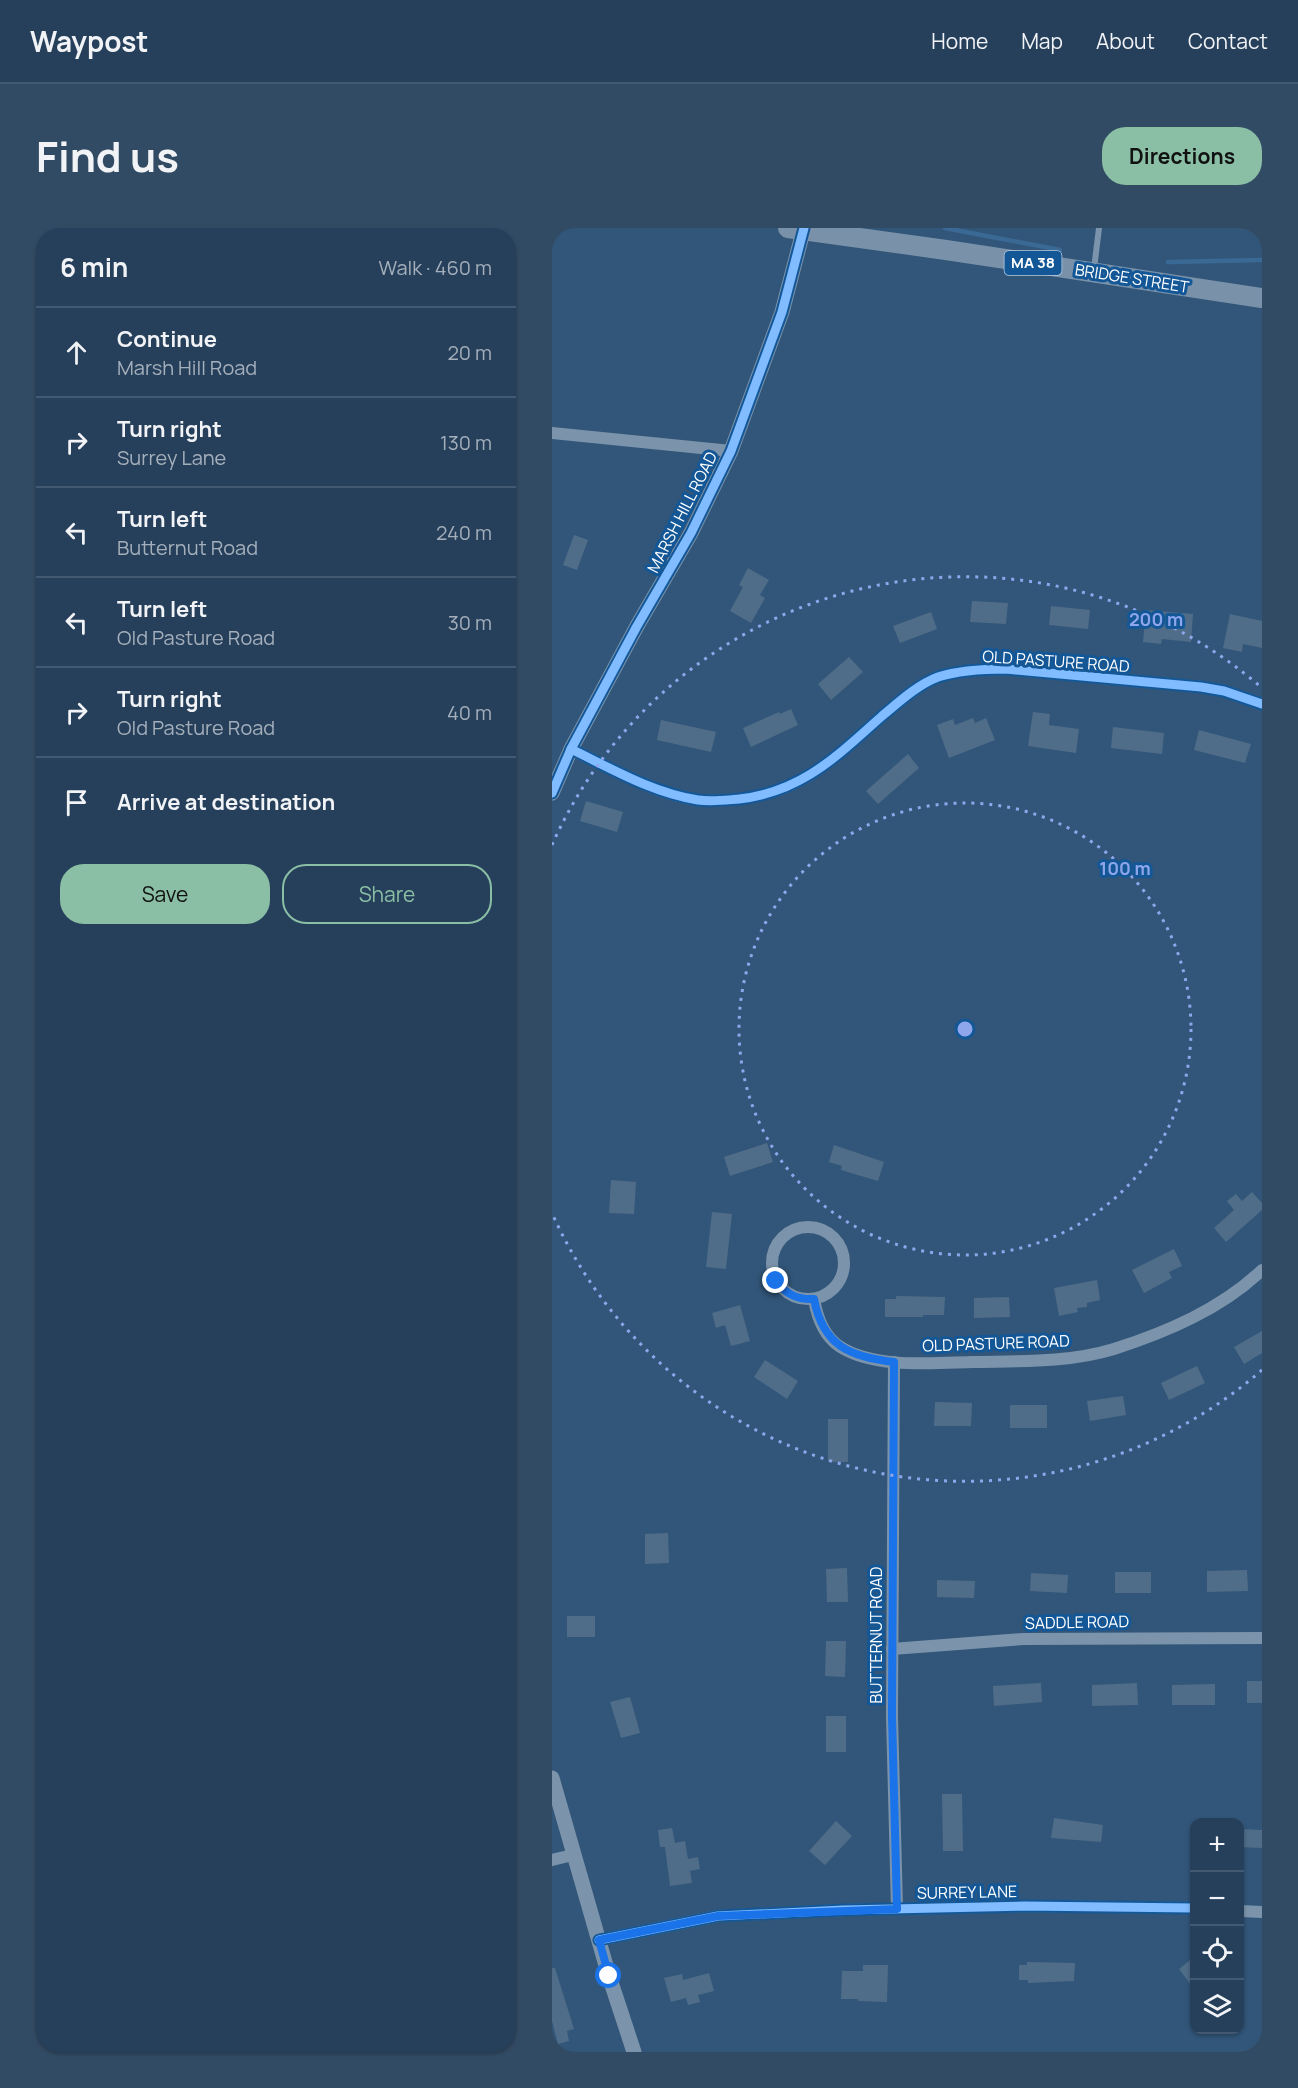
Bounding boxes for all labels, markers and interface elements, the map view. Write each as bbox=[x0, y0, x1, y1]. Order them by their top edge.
text: Waypost bbox=[30, 22, 149, 60]
text: Home bbox=[931, 27, 988, 55]
text: Map bbox=[1021, 27, 1063, 55]
text: About bbox=[1096, 27, 1155, 55]
text: Contact bbox=[1188, 27, 1268, 55]
text: Find us bbox=[36, 127, 179, 185]
button: Directions bbox=[1102, 127, 1262, 185]
text: 6 min bbox=[60, 249, 128, 285]
road number: MA 38 bbox=[1004, 251, 1062, 275]
text: Walk · 460 m bbox=[379, 254, 492, 281]
street label: BRIDGE STREET bbox=[1073, 258, 1191, 298]
text: Continue bbox=[117, 324, 217, 354]
icon: ahead bbox=[60, 336, 93, 369]
text: 20 m bbox=[447, 339, 492, 366]
text: Marsh Hill Road bbox=[117, 354, 257, 381]
text: Turn right bbox=[117, 414, 222, 444]
icon: right bbox=[60, 426, 93, 459]
text: 130 m bbox=[440, 429, 492, 456]
text: Surrey Lane bbox=[117, 444, 226, 471]
street label: MARSH HILL ROAD bbox=[642, 447, 722, 576]
text: Turn left bbox=[117, 504, 207, 534]
icon: left bbox=[60, 516, 93, 549]
text: 240 m bbox=[436, 519, 492, 546]
text: Butternut Road bbox=[117, 534, 258, 561]
text: Turn left bbox=[117, 594, 207, 624]
icon: left bbox=[60, 606, 93, 639]
text: 200 m bbox=[1129, 607, 1183, 631]
text: 30 m bbox=[448, 609, 492, 636]
text: Old Pasture Road bbox=[117, 624, 275, 651]
street label: OLD PASTURE ROAD bbox=[982, 645, 1131, 677]
text: Turn right bbox=[117, 684, 222, 714]
icon: right bbox=[60, 696, 93, 729]
text: 40 m bbox=[447, 699, 492, 726]
text: Old Pasture Road bbox=[117, 714, 275, 741]
icon: arrive bbox=[60, 786, 93, 819]
text: Arrive at destination bbox=[117, 787, 335, 817]
text: 100 m bbox=[1099, 856, 1151, 880]
button: Save bbox=[60, 864, 270, 924]
button: Share bbox=[282, 864, 492, 924]
centre of rings bbox=[955, 1019, 975, 1039]
route end bbox=[762, 1267, 788, 1293]
street label: OLD PASTURE ROAD bbox=[922, 1329, 1070, 1357]
street label: BUTTERNUT ROAD bbox=[865, 1566, 887, 1703]
street label: SADDLE ROAD bbox=[1025, 1610, 1130, 1634]
map controls bbox=[1190, 1818, 1244, 2034]
button: + bbox=[1190, 1818, 1244, 1872]
button: − bbox=[1190, 1872, 1244, 1926]
street label: SURREY LANE bbox=[917, 1880, 1017, 1904]
button: locate bbox=[1190, 1926, 1244, 1980]
route start bbox=[595, 1962, 621, 1988]
button: layers bbox=[1190, 1980, 1244, 2034]

